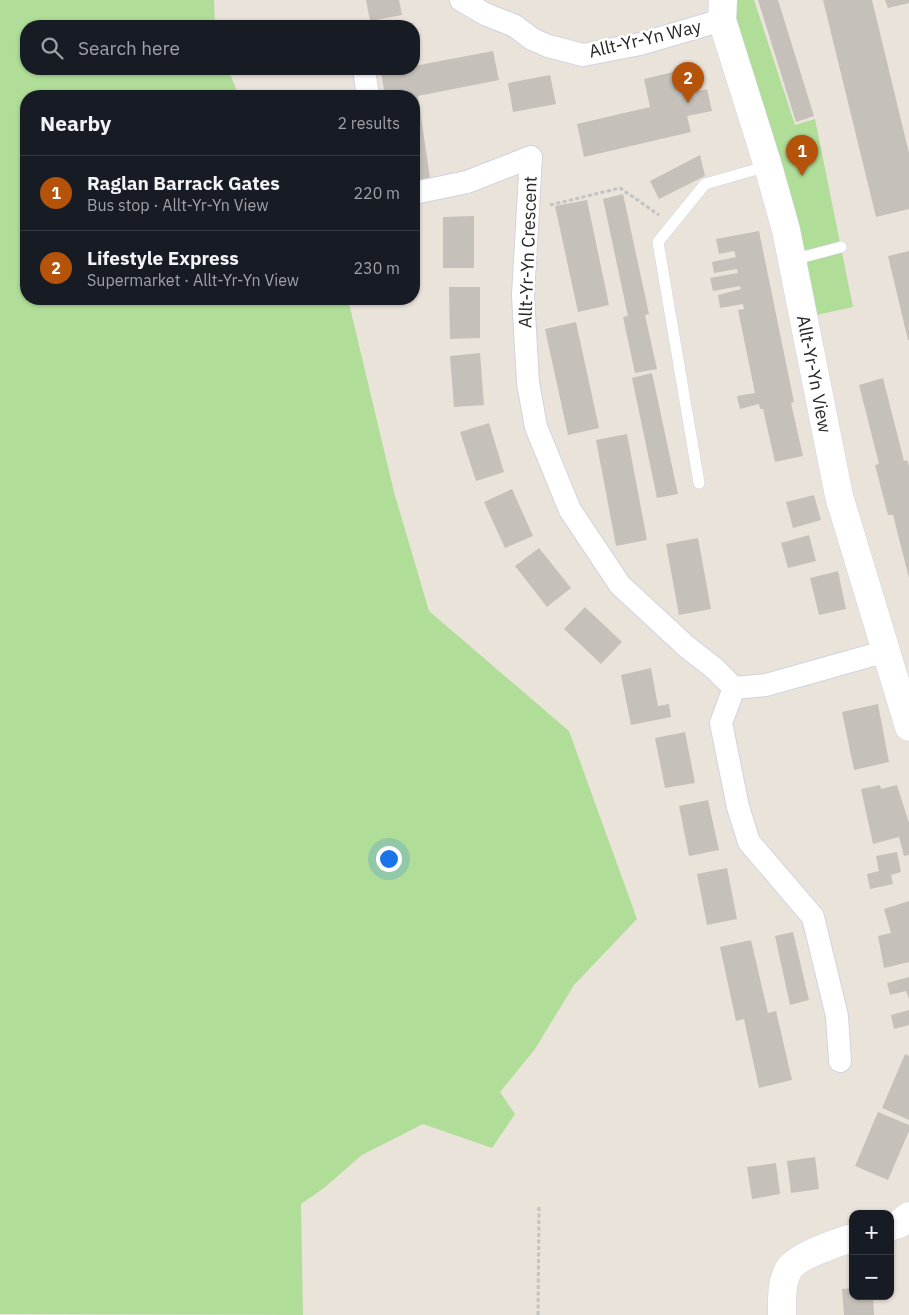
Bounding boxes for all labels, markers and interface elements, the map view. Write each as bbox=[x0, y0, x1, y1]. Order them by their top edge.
street label: Allt-Yr-Yn Way bbox=[586, 14, 703, 63]
search box bbox=[20, 20, 420, 75]
icon: search bbox=[38, 34, 66, 62]
text: Search here bbox=[78, 36, 180, 60]
pin: 2 bbox=[672, 62, 704, 103]
text: Nearby bbox=[40, 109, 111, 137]
text: 2 results bbox=[337, 113, 400, 133]
pin: 1 bbox=[786, 135, 818, 176]
text: Raglan Barrack Gates bbox=[87, 171, 280, 195]
street label: Allt-Yr-Yn Crescent bbox=[513, 176, 542, 328]
text: 1 bbox=[51, 183, 61, 203]
text: 220 m bbox=[353, 183, 400, 203]
text: Bus stop · Allt-Yr-Yn View bbox=[87, 195, 268, 215]
text: Lifestyle Express bbox=[87, 246, 239, 270]
text: 2 bbox=[51, 258, 61, 278]
text: 230 m bbox=[353, 258, 400, 278]
text: Supermarket · Allt-Yr-Yn View bbox=[87, 270, 299, 290]
street label: Allt-Yr-Yn View bbox=[792, 313, 837, 435]
your location bbox=[376, 846, 402, 872]
map controls bbox=[849, 1210, 894, 1300]
button: + bbox=[849, 1210, 894, 1255]
button: − bbox=[849, 1255, 894, 1300]

